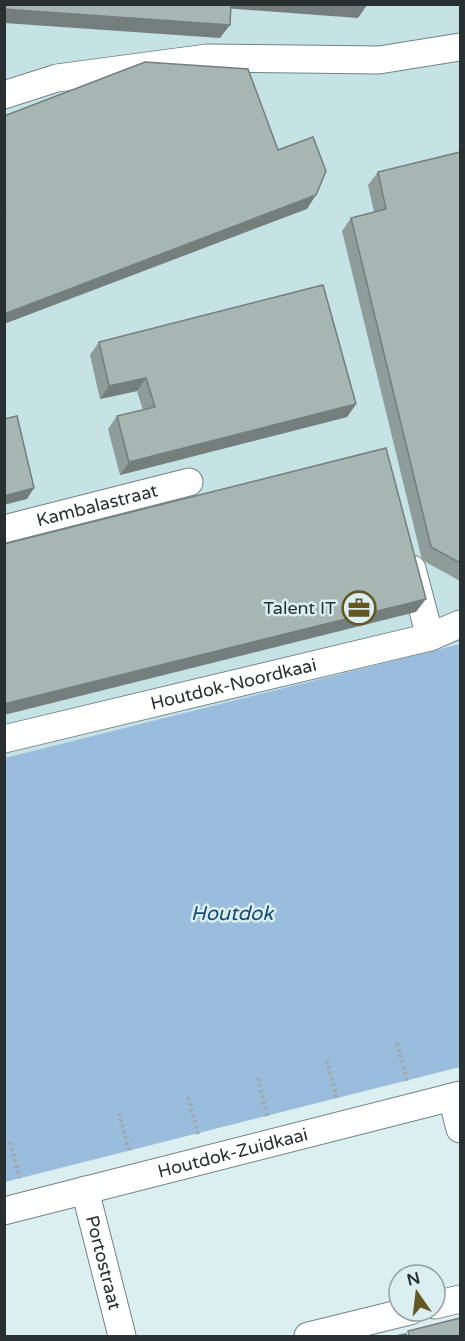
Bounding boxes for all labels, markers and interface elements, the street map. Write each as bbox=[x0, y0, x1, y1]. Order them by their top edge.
street label: Kambalastraat bbox=[34, 479, 160, 531]
office icon: Talent IT bbox=[341, 590, 377, 626]
place label: Talent IT bbox=[263, 597, 336, 619]
street label: Houtdok-Noordkaai bbox=[148, 654, 319, 715]
water label: Houtdok bbox=[191, 902, 275, 926]
street label: Houtdok-Zuidkaai bbox=[155, 1123, 310, 1182]
street label: Portostraat bbox=[81, 1213, 126, 1312]
north arrow bbox=[387, 1263, 447, 1323]
text: N bbox=[405, 1268, 422, 1291]

